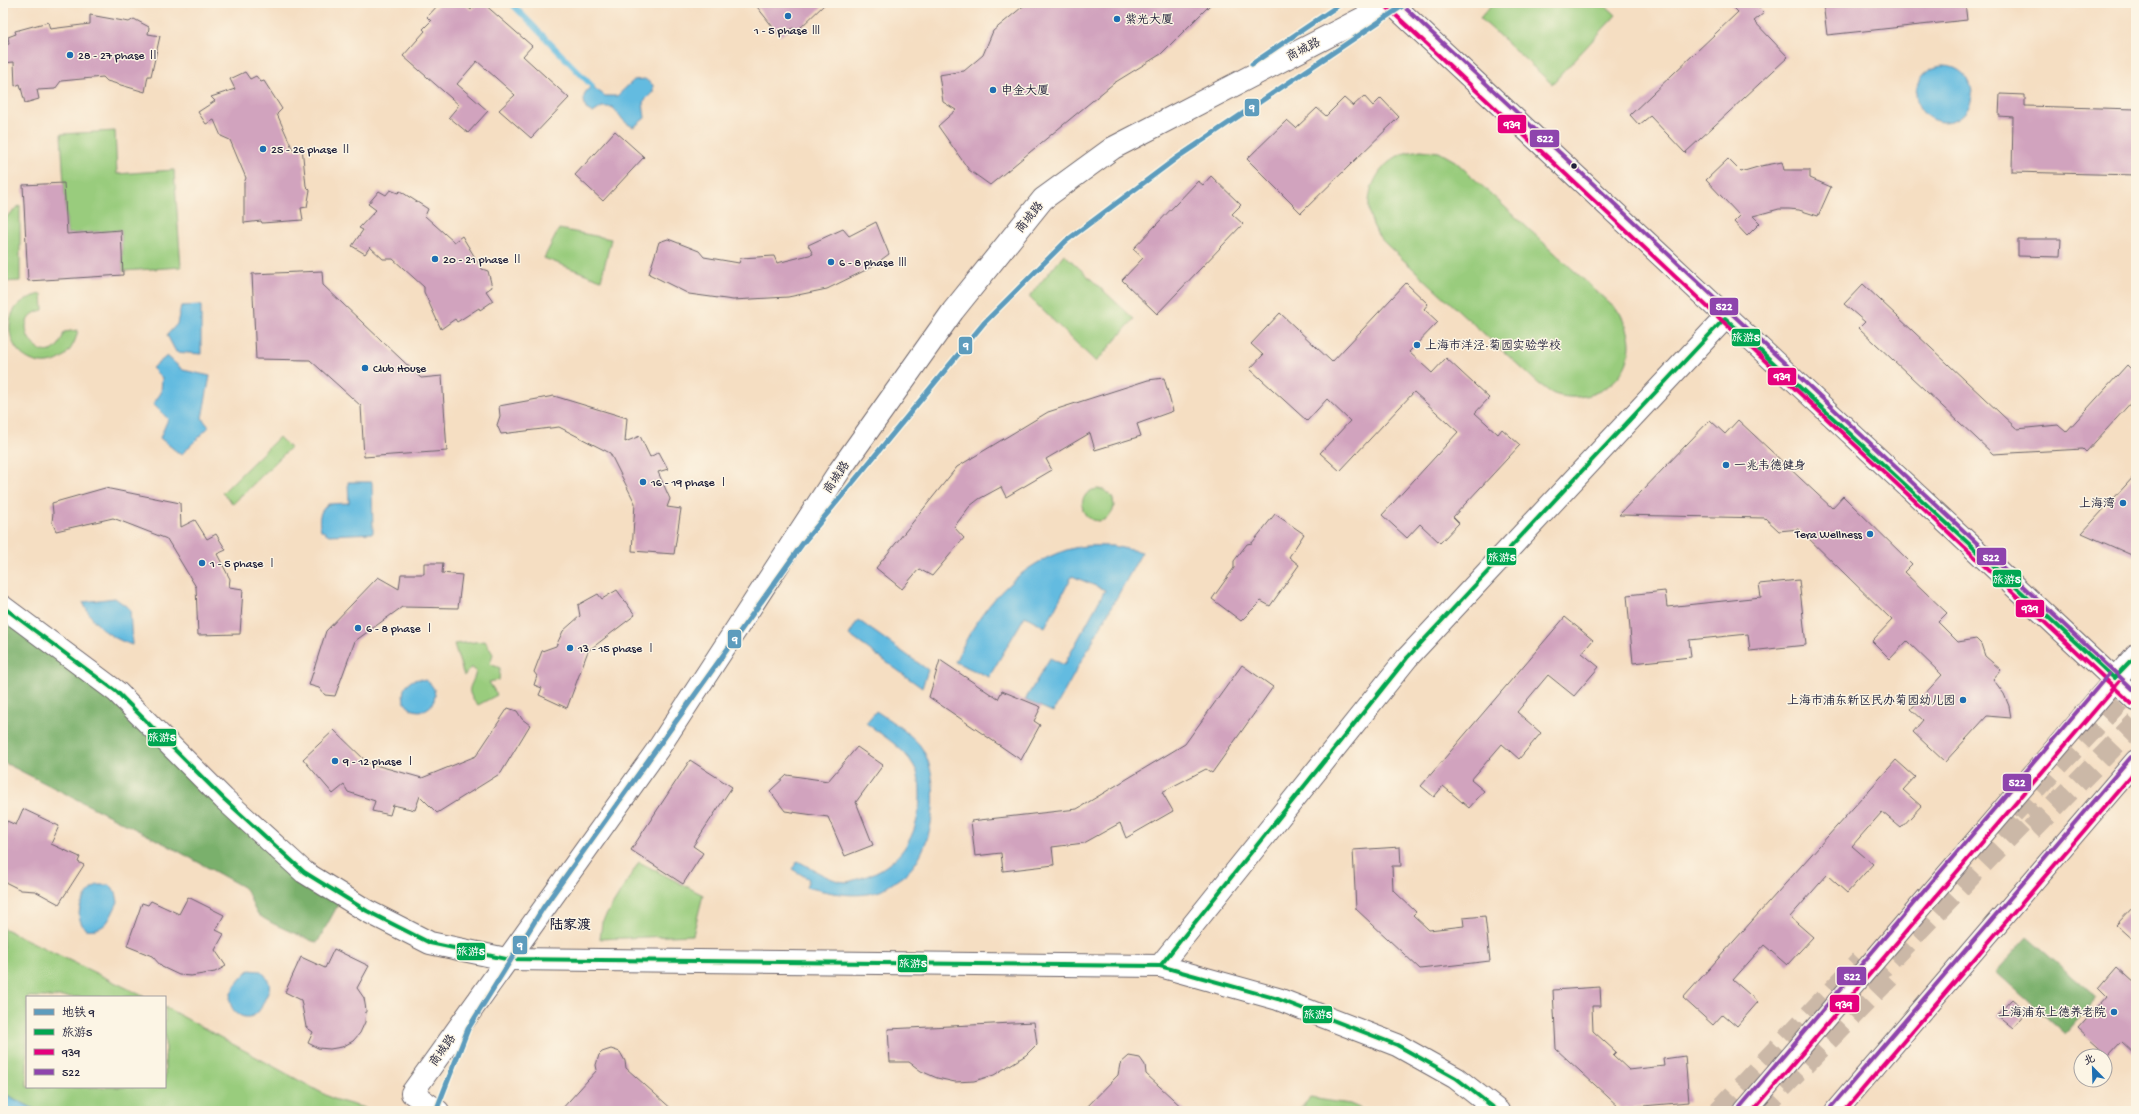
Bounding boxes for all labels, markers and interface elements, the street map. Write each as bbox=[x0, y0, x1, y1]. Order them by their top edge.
marker: 1 - 5 phase Ⅲ bbox=[783, 11, 793, 21]
place label: 紫光大厦 bbox=[1125, 13, 1173, 28]
marker: 紫光大厦 bbox=[1112, 14, 1122, 24]
place label: 1 - 5 phase Ⅲ bbox=[753, 25, 822, 39]
street label: 商城路 bbox=[1284, 35, 1323, 65]
marker: 28 - 27 phase Ⅱ bbox=[65, 50, 75, 60]
place label: 28 - 27 phase Ⅱ bbox=[78, 50, 159, 64]
place label: 申金大厦 bbox=[1001, 84, 1049, 99]
marker: 申金大厦 bbox=[988, 85, 998, 95]
line badge: 9 bbox=[1244, 98, 1260, 117]
text: 9 bbox=[1248, 103, 1255, 115]
line badge: 939 bbox=[1497, 114, 1527, 134]
text: 939 bbox=[1503, 120, 1521, 132]
line badge: 522 bbox=[1529, 129, 1560, 148]
text: 522 bbox=[1537, 134, 1554, 146]
marker: 25 - 26 phase Ⅱ bbox=[258, 144, 268, 154]
place label: 25 - 26 phase Ⅱ bbox=[271, 144, 352, 158]
unlabelled marker bbox=[1569, 161, 1579, 171]
street label: 商城路 bbox=[1012, 199, 1047, 237]
marker: 20 - 21 phase Ⅱ bbox=[430, 254, 440, 264]
place label: 20 - 21 phase Ⅱ bbox=[443, 254, 523, 268]
marker: 6 - 8 phase Ⅲ bbox=[826, 257, 836, 267]
place label: 6 - 8 phase Ⅲ bbox=[839, 257, 908, 271]
line badge: 522 bbox=[1709, 297, 1739, 316]
text: 522 bbox=[1716, 302, 1733, 314]
line badge: 旅游5 bbox=[1731, 328, 1761, 347]
text: 旅游5 bbox=[1732, 332, 1760, 345]
line badge: 9 bbox=[958, 336, 973, 355]
place label: 上海市洋泾·菊园实验学校 bbox=[1425, 339, 1561, 354]
marker: 上海市洋泾·菊园实验学校 bbox=[1412, 340, 1422, 350]
text: 9 bbox=[962, 341, 969, 353]
marker: Club House bbox=[360, 363, 370, 373]
place label: Club House bbox=[373, 363, 427, 377]
line badge: 939 bbox=[1767, 367, 1797, 386]
text: 939 bbox=[1773, 372, 1791, 384]
street label: 商城路 bbox=[820, 458, 854, 497]
place label: 一兆韦德健身 bbox=[1734, 458, 1806, 474]
marker: 一兆韦德健身 bbox=[1721, 460, 1731, 470]
marker: 16 - 19 phase Ⅰ bbox=[638, 477, 648, 487]
place label: 16 - 19 phase Ⅰ bbox=[650, 477, 730, 491]
place label: 上海湾 bbox=[2079, 497, 2115, 512]
marker: 上海湾 bbox=[2118, 498, 2128, 508]
place label: Tera Wellness bbox=[1794, 529, 1863, 543]
marker: Tera Wellness bbox=[1865, 529, 1875, 539]
line badge: 旅游5 bbox=[1486, 547, 1517, 566]
line badge: 522 bbox=[1976, 547, 2007, 566]
text: 旅游5 bbox=[1488, 552, 1516, 565]
text: 522 bbox=[1983, 553, 2000, 565]
marker: 1 - 5 phase Ⅰ bbox=[197, 558, 207, 568]
place label: 1 - 5 phase Ⅰ bbox=[209, 558, 278, 572]
line badge: 旅游5 bbox=[1992, 569, 2022, 588]
text: 旅游5 bbox=[1993, 574, 2021, 587]
line badge: 939 bbox=[2015, 599, 2045, 618]
text: 939 bbox=[2021, 604, 2039, 616]
marker: 6 - 8 phase Ⅰ bbox=[353, 623, 363, 633]
place label: 6 - 8 phase Ⅰ bbox=[366, 623, 435, 637]
line badge: 9 bbox=[727, 629, 742, 649]
text: 9 bbox=[731, 635, 738, 647]
marker: 13 - 15 phase Ⅰ bbox=[565, 643, 575, 653]
place label: 13 - 15 phase Ⅰ bbox=[577, 643, 657, 657]
place label: 上海市浦东新区民办菊园幼儿园 bbox=[1787, 694, 1955, 709]
marker: 上海市浦东新区民办菊园幼儿园 bbox=[1958, 695, 1968, 705]
line badge: 旅游5 bbox=[147, 728, 177, 747]
text: 旅游5 bbox=[148, 732, 176, 745]
marker: 9 - 12 phase Ⅰ bbox=[330, 756, 340, 766]
place label: 9 - 12 phase Ⅰ bbox=[342, 756, 417, 770]
line badge: 522 bbox=[2002, 773, 2032, 792]
text: 522 bbox=[2009, 778, 2026, 790]
district label: 陆家渡 bbox=[549, 917, 591, 935]
line badge: 9 bbox=[512, 935, 528, 955]
text: 9 bbox=[516, 941, 523, 953]
line badge: 旅游5 bbox=[456, 942, 486, 961]
text: 旅游5 bbox=[457, 946, 485, 959]
line badge: 旅游5 bbox=[897, 954, 928, 973]
text: 旅游5 bbox=[899, 958, 927, 971]
line badge: 522 bbox=[1836, 966, 1867, 986]
text: 522 bbox=[1844, 972, 1861, 984]
line badge: 939 bbox=[1829, 994, 1860, 1013]
legend bbox=[26, 996, 166, 1088]
text: 939 bbox=[1835, 1000, 1853, 1012]
line badge: 旅游5 bbox=[1302, 1005, 1333, 1024]
place label: 上海浦东上德养老院 bbox=[1998, 1005, 2106, 1021]
text: 地铁 9 bbox=[62, 1006, 95, 1021]
marker: 上海浦东上德养老院 bbox=[2109, 1007, 2119, 1017]
text: 旅游5 bbox=[1304, 1009, 1332, 1022]
text: 旅游5 bbox=[62, 1026, 92, 1041]
street label: 商城路 bbox=[426, 1031, 460, 1070]
text: 939 bbox=[61, 1047, 80, 1061]
north arrow bbox=[2073, 1048, 2113, 1088]
text: 北 bbox=[2082, 1053, 2097, 1068]
text: 522 bbox=[62, 1067, 80, 1081]

